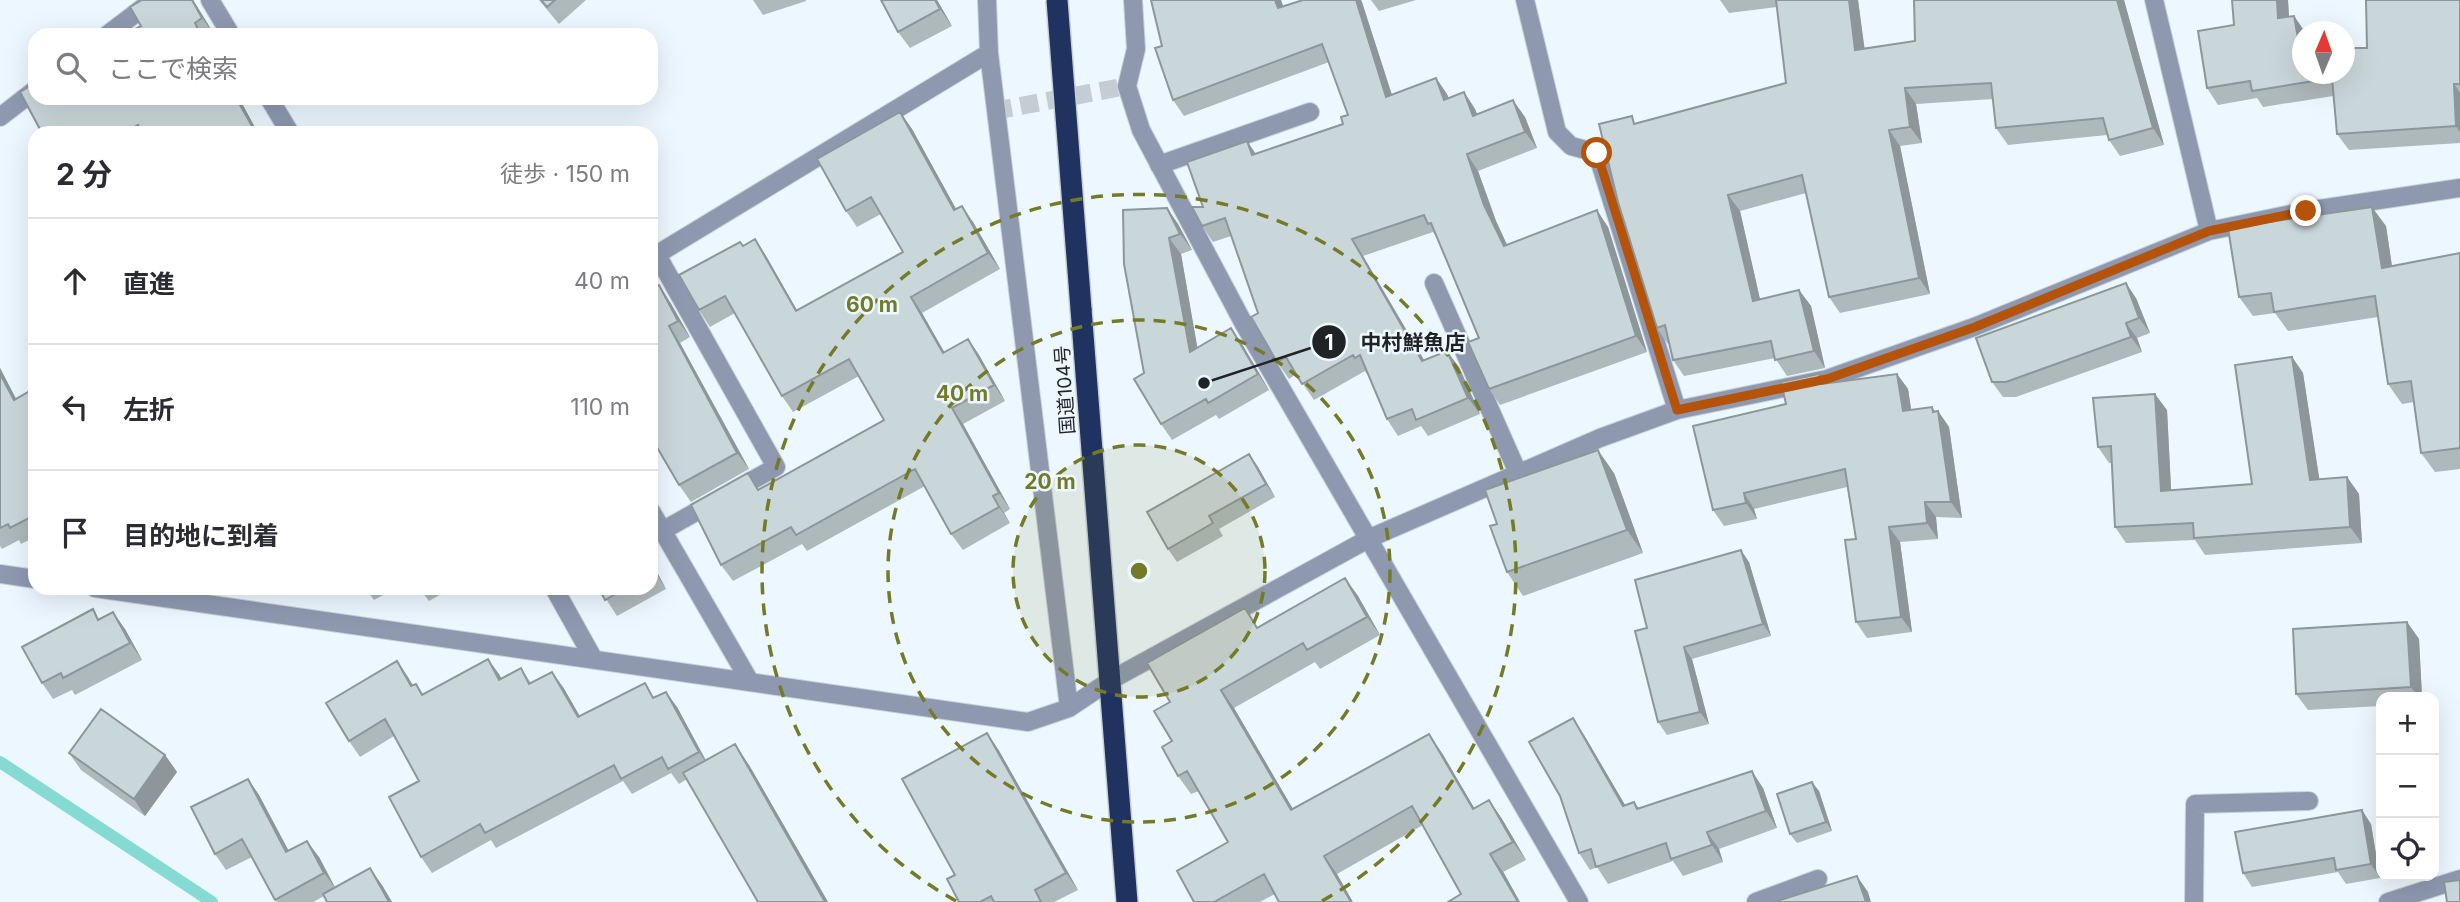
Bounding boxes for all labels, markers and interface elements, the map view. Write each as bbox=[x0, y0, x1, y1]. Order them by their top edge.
north arrow bbox=[2292, 21, 2355, 84]
search box bbox=[28, 28, 658, 105]
icon: search bbox=[52, 48, 90, 86]
text: ここで検索 bbox=[108, 53, 238, 84]
route start bbox=[1581, 137, 1612, 168]
text: 2 分 bbox=[56, 156, 112, 192]
text: 徒歩 · 150 m bbox=[500, 160, 630, 188]
route end bbox=[2290, 195, 2321, 226]
icon: ahead bbox=[56, 262, 94, 300]
text: 40 m bbox=[574, 267, 630, 295]
text: 直進 bbox=[123, 268, 175, 299]
text: 60 m bbox=[846, 292, 898, 317]
callout: 中村鮮魚店 bbox=[1311, 321, 1479, 363]
text: 1 bbox=[1324, 330, 1334, 355]
text: 中村鮮魚店 bbox=[1361, 330, 1466, 355]
street label: 国道104号 bbox=[1050, 345, 1080, 435]
text: 40 m bbox=[936, 381, 988, 406]
icon: left bbox=[56, 388, 94, 426]
text: 110 m bbox=[570, 393, 630, 421]
text: 左折 bbox=[123, 394, 175, 425]
text: 20 m bbox=[1024, 469, 1076, 494]
icon: arrive bbox=[56, 514, 94, 552]
text: 目的地に到着 bbox=[123, 520, 279, 551]
centre of rings bbox=[1127, 559, 1151, 583]
map controls bbox=[2376, 692, 2439, 881]
button: + bbox=[2376, 692, 2439, 755]
button: − bbox=[2376, 755, 2439, 818]
button: locate bbox=[2376, 818, 2439, 881]

